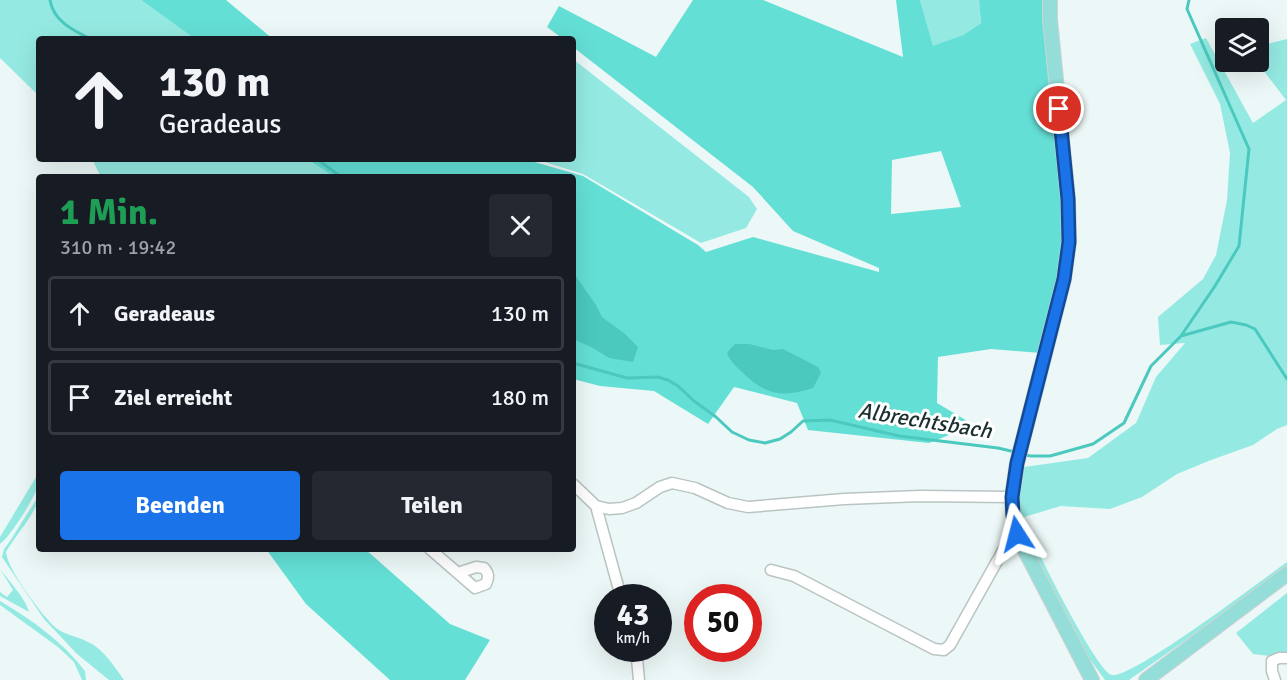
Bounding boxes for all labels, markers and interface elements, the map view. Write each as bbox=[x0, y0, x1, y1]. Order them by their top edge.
map controls bbox=[1215, 18, 1269, 72]
button: layers bbox=[1215, 18, 1269, 72]
text: 130 m bbox=[159, 57, 270, 108]
icon: ahead bbox=[60, 60, 138, 138]
pin bbox=[1033, 83, 1084, 134]
icon: arrive bbox=[1042, 92, 1075, 125]
text: Geradeaus bbox=[159, 108, 281, 141]
text: 1 Min. bbox=[60, 190, 158, 235]
button: close bbox=[489, 194, 552, 257]
text: 310 m · 19:42 bbox=[60, 235, 176, 260]
icon: ahead bbox=[63, 297, 96, 330]
text: Geradeaus bbox=[114, 300, 215, 327]
text: 130 m bbox=[491, 300, 549, 327]
icon: arrive bbox=[63, 381, 96, 414]
text: Ziel erreicht bbox=[114, 384, 232, 411]
text: 180 m bbox=[491, 384, 549, 411]
water label: Albrechtsbach bbox=[856, 397, 995, 445]
button: Beenden bbox=[60, 471, 300, 540]
button: Teilen bbox=[312, 471, 552, 540]
position arrow bbox=[985, 502, 1049, 566]
speed limit sign: 50 bbox=[684, 584, 762, 662]
text: 43 bbox=[617, 597, 649, 634]
text: km/h bbox=[616, 629, 650, 647]

